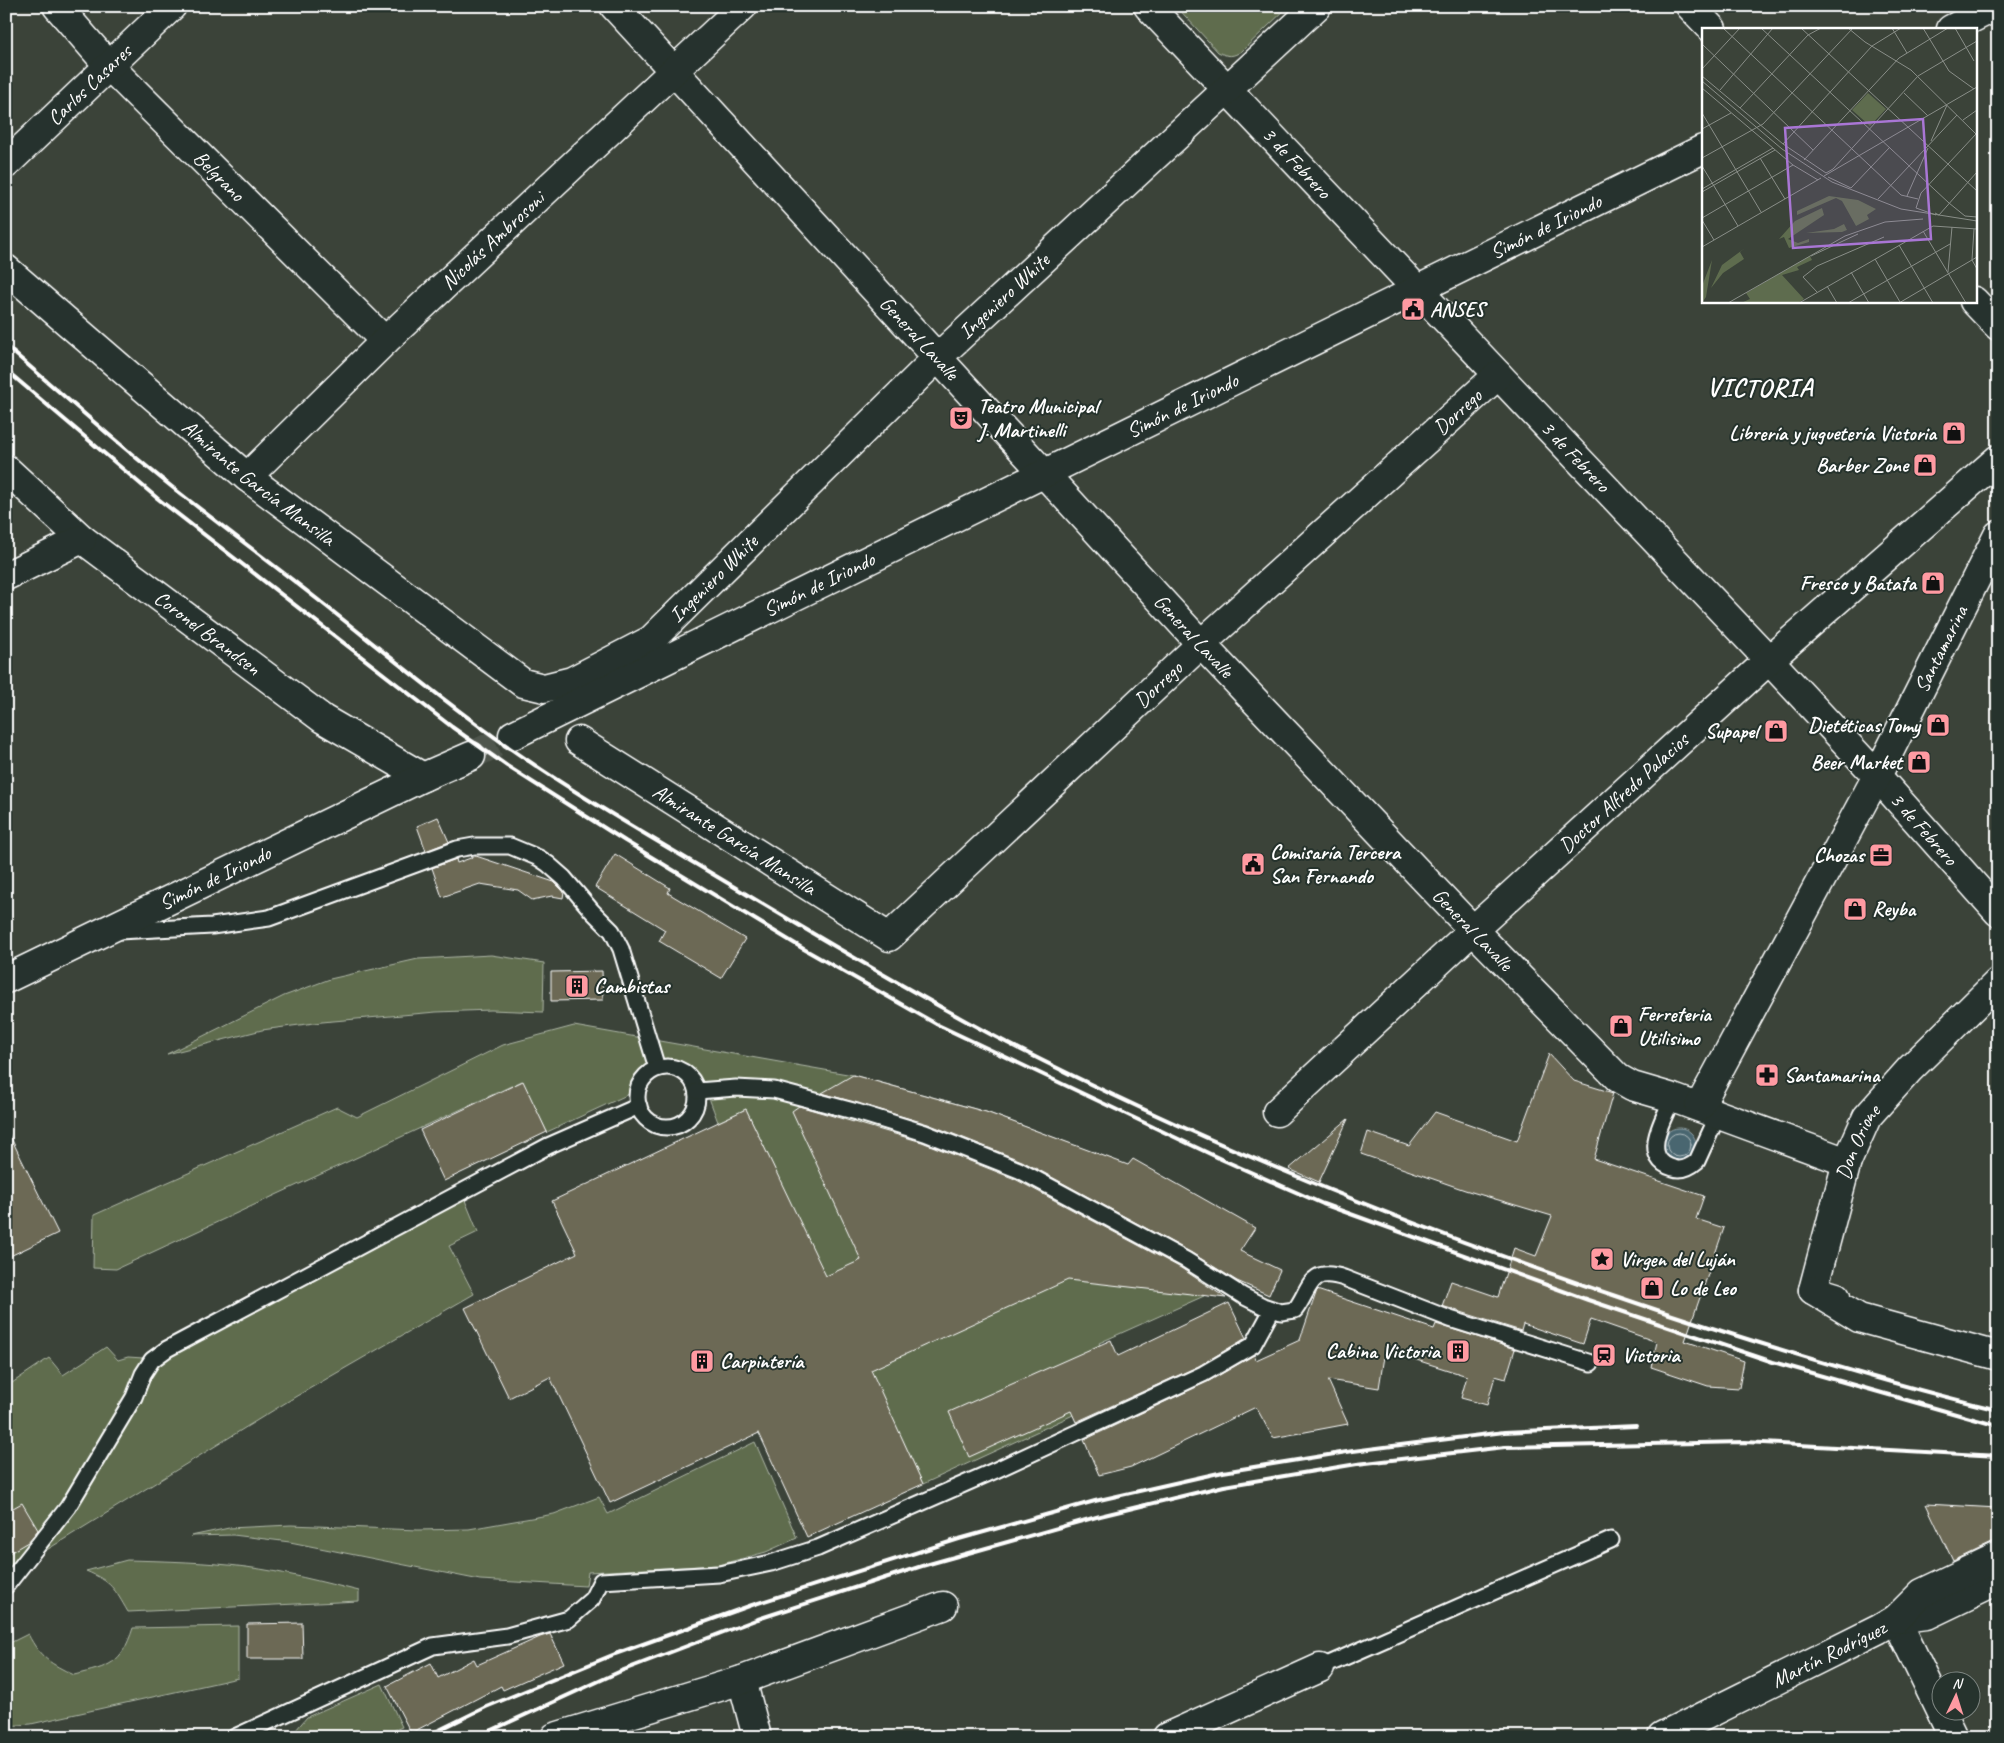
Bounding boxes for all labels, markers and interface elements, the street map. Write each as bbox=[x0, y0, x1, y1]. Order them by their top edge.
inset map bbox=[1702, 28, 1976, 302]
street label: Carlos Casares bbox=[42, 37, 138, 131]
street label: 3 de Febrero bbox=[1257, 121, 1338, 205]
street label: Belgrano bbox=[188, 145, 251, 208]
street label: Nicolás Ambrosoni bbox=[435, 184, 552, 295]
street label: Simón de Iriondo bbox=[1486, 187, 1607, 265]
street label: Ingeniero White bbox=[953, 247, 1056, 345]
street label: General Lavalle bbox=[874, 290, 965, 386]
public building icon: ANSES bbox=[1400, 296, 1426, 322]
place label: ANSES bbox=[1430, 296, 1488, 322]
street label: Simón de Iriondo bbox=[1122, 366, 1244, 444]
district label: VICTORIA bbox=[1707, 371, 1814, 404]
street label: Dorrego bbox=[1428, 382, 1488, 440]
place label: Teatro Municipal J. Martinelli bbox=[976, 393, 1102, 443]
theatre icon: Teatro Municipal J. Martinelli bbox=[948, 405, 974, 431]
street label: Almirante García Mansilla bbox=[177, 414, 342, 552]
street label: 3 de Febrero bbox=[1535, 415, 1617, 499]
place label: Librería y juguetería Victoria bbox=[1729, 420, 1937, 446]
shop icon: Librería y juguetería Victoria bbox=[1941, 420, 1967, 446]
place label: Barber Zone bbox=[1816, 452, 1910, 478]
shop icon: Barber Zone bbox=[1912, 452, 1938, 478]
street label: Ingeniero White bbox=[664, 528, 764, 628]
street label: Simón de Iriondo bbox=[759, 545, 880, 623]
place label: Fresco y Batata bbox=[1800, 570, 1917, 596]
shop icon: Fresco y Batata bbox=[1920, 570, 1946, 596]
street label: Coronel Brandsen bbox=[149, 585, 266, 681]
street label: General Lavalle bbox=[1148, 588, 1240, 684]
street label: Santamarina bbox=[1908, 600, 1974, 697]
street label: Dorrego bbox=[1129, 654, 1189, 713]
place label: Dietéticas Tomy bbox=[1808, 712, 1922, 739]
shop icon: Dietéticas Tomy bbox=[1925, 712, 1951, 738]
place label: Supapel bbox=[1705, 718, 1762, 744]
shop icon: Supapel bbox=[1763, 718, 1789, 744]
street label: Doctor Alfredo Palacios bbox=[1553, 726, 1695, 858]
place label: Beer Market bbox=[1811, 749, 1904, 775]
shop icon: Beer Market bbox=[1906, 749, 1932, 775]
street label: Almirante García Mansilla bbox=[648, 778, 823, 902]
street label: 3 de Febrero bbox=[1885, 787, 1964, 872]
street label: Simón de Iriondo bbox=[155, 839, 276, 916]
place label: Comisaría Tercera San Fernando bbox=[1270, 839, 1402, 889]
place label: Chozas bbox=[1814, 842, 1867, 868]
office icon: Chozas bbox=[1868, 842, 1894, 868]
public building icon: Comisaría Tercera San Fernando bbox=[1240, 851, 1266, 877]
street label: General Lavalle bbox=[1427, 882, 1519, 977]
shop icon: Reyba bbox=[1842, 896, 1868, 922]
place label: Reyba bbox=[1872, 896, 1917, 922]
building icon: Cambistas bbox=[564, 973, 590, 999]
place label: Cambistas bbox=[594, 973, 672, 999]
place label: Ferreteria Utilisimo bbox=[1638, 1001, 1712, 1051]
shop icon: Ferreteria Utilisimo bbox=[1608, 1013, 1634, 1039]
pharmacy icon: Santamarina bbox=[1754, 1062, 1780, 1088]
place label: Santamarina bbox=[1784, 1062, 1881, 1088]
street label: Don Orione bbox=[1830, 1097, 1887, 1182]
place icon: Virgen del Luján bbox=[1589, 1246, 1615, 1272]
place label: Virgen del Luján bbox=[1620, 1246, 1736, 1272]
shop icon: Lo de Leo bbox=[1639, 1275, 1665, 1301]
place label: Lo de Leo bbox=[1670, 1275, 1737, 1301]
place label: Cabina Victoria bbox=[1326, 1338, 1442, 1364]
building icon: Cabina Victoria bbox=[1445, 1338, 1471, 1364]
station icon: Victoria bbox=[1591, 1342, 1617, 1368]
place label: Victoria bbox=[1622, 1342, 1681, 1368]
building icon: Carpintería bbox=[689, 1348, 715, 1374]
place label: Carpintería bbox=[720, 1348, 805, 1374]
street label: Martín Rodríguez bbox=[1767, 1614, 1893, 1693]
north arrow bbox=[1932, 1670, 1982, 1720]
text: N bbox=[1952, 1675, 1964, 1692]

